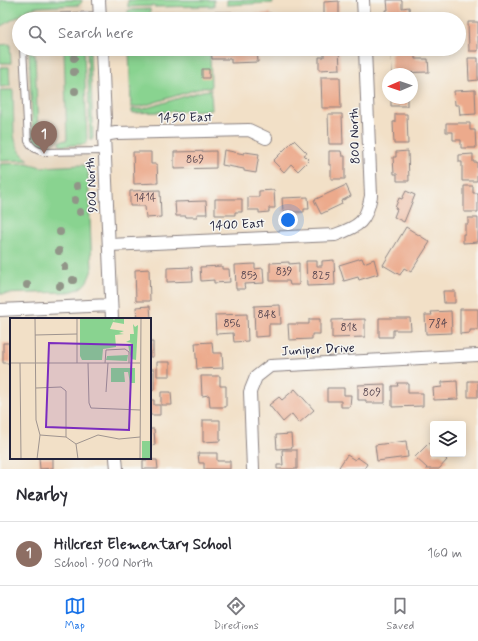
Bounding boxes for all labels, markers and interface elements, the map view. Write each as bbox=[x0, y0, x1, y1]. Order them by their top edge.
search box bbox=[12, 12, 466, 56]
icon: search bbox=[26, 23, 48, 45]
text: Search here bbox=[58, 24, 134, 44]
north arrow bbox=[382, 68, 418, 104]
street label: 800 North bbox=[346, 108, 364, 164]
street label: 1450 East bbox=[158, 109, 212, 127]
pin: 1 bbox=[31, 121, 57, 154]
house number: 869 bbox=[186, 153, 204, 167]
street label: 900 North bbox=[82, 157, 102, 213]
house number: 1414 bbox=[134, 191, 157, 205]
your location bbox=[278, 210, 298, 230]
street label: 1400 East bbox=[209, 215, 265, 235]
house number: 839 bbox=[276, 265, 293, 279]
house number: 853 bbox=[241, 269, 258, 283]
house number: 825 bbox=[312, 269, 330, 283]
house number: 848 bbox=[258, 308, 276, 322]
house number: 856 bbox=[223, 317, 241, 331]
house number: 784 bbox=[428, 317, 448, 331]
inset map bbox=[10, 318, 151, 459]
house number: 818 bbox=[341, 321, 357, 335]
street label: Juniper Drive bbox=[281, 340, 355, 360]
house number: 809 bbox=[363, 386, 381, 400]
map controls bbox=[430, 421, 466, 457]
button: layers bbox=[430, 421, 466, 457]
text: Nearby bbox=[16, 484, 68, 506]
text: Hillcrest Elementary School bbox=[54, 535, 232, 555]
text: 1 bbox=[26, 545, 32, 562]
text: 160 m bbox=[427, 545, 462, 562]
text: School · 900 North bbox=[54, 555, 153, 572]
tab: Map bbox=[64, 595, 86, 633]
tab: Directions bbox=[213, 595, 259, 633]
tab: Saved bbox=[386, 595, 414, 633]

